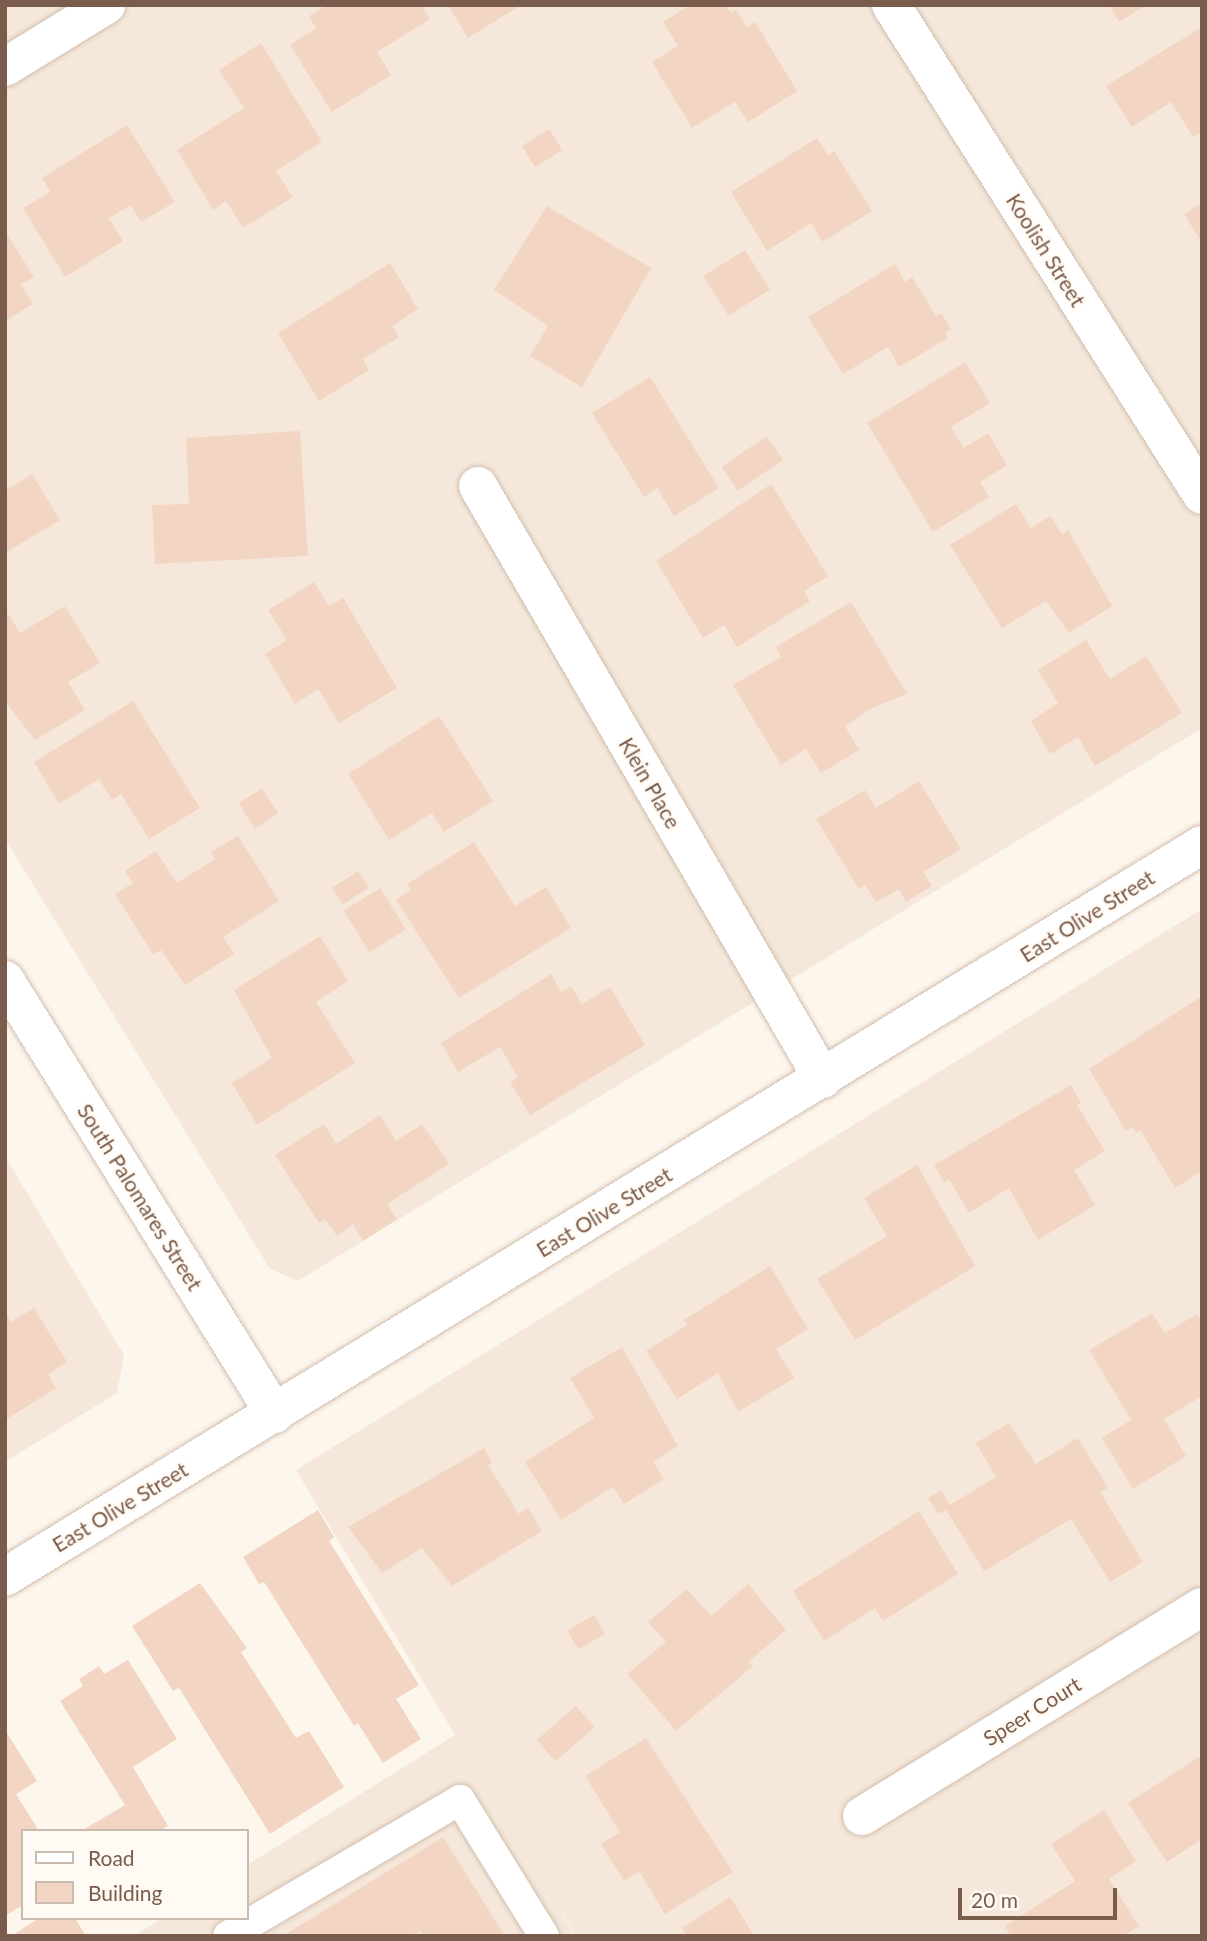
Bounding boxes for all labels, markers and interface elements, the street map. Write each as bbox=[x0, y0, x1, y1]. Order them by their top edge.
street label: Koolish Street bbox=[1001, 189, 1091, 311]
street label: Klein Place bbox=[614, 733, 686, 833]
street label: East Olive Street bbox=[1015, 865, 1159, 967]
street label: South Palomares Street bbox=[72, 1099, 208, 1295]
street label: East Olive Street bbox=[532, 1162, 676, 1262]
street label: East Olive Street bbox=[48, 1457, 192, 1557]
street label: Speer Court bbox=[978, 1671, 1086, 1751]
legend bbox=[21, 1829, 248, 1920]
text: Road bbox=[88, 1845, 135, 1870]
scale bar bbox=[962, 1874, 1121, 1918]
text: Building bbox=[88, 1880, 163, 1905]
text: 20 m bbox=[971, 1887, 1018, 1912]

